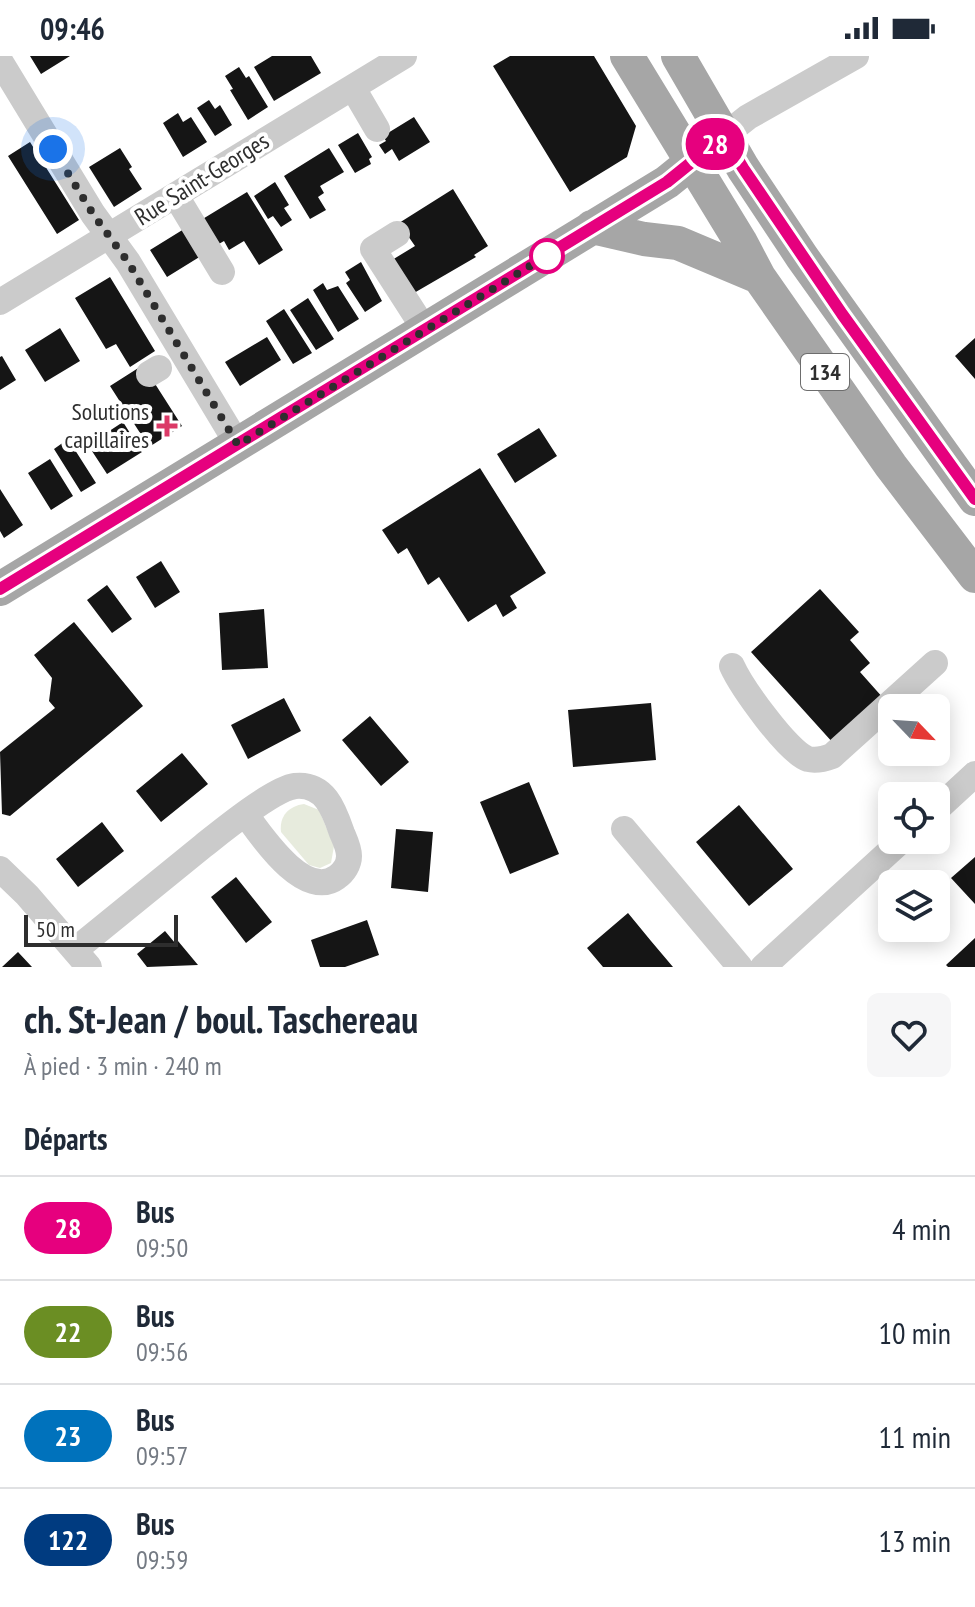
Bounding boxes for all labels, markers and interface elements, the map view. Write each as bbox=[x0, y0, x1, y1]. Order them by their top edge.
text: 09:46 bbox=[40, 9, 105, 48]
line badge: 28 bbox=[679, 118, 751, 170]
street label: Rue Saint-Georges bbox=[129, 125, 275, 232]
text: 28 bbox=[702, 125, 728, 162]
your location bbox=[33, 129, 73, 169]
unlabelled marker bbox=[530, 239, 564, 273]
road number: 134 bbox=[801, 354, 849, 390]
place label: Solutions capillaires bbox=[65, 396, 149, 455]
marker: Solutions capillaires bbox=[156, 415, 178, 437]
north arrow bbox=[878, 694, 950, 766]
map controls bbox=[878, 694, 950, 942]
button: locate bbox=[878, 782, 950, 854]
button: layers bbox=[878, 870, 950, 942]
scale bar bbox=[24, 911, 178, 947]
text: 50 m bbox=[36, 915, 75, 943]
button: heart bbox=[867, 993, 951, 1077]
text: ch. St-Jean / boul. Taschereau bbox=[24, 994, 418, 1043]
text: À pied · 3 min · 240 m bbox=[24, 1049, 222, 1082]
text: Départs bbox=[24, 1119, 107, 1158]
text: Bus bbox=[136, 1192, 175, 1231]
text: 28 bbox=[55, 1209, 81, 1246]
text: 4 min bbox=[892, 1209, 951, 1248]
text: 09:50 bbox=[136, 1231, 188, 1264]
text: Bus bbox=[136, 1296, 175, 1335]
text: 22 bbox=[55, 1313, 81, 1350]
text: 10 min bbox=[878, 1313, 951, 1352]
text: 09:56 bbox=[136, 1335, 188, 1368]
text: Bus bbox=[136, 1400, 175, 1439]
text: 23 bbox=[55, 1417, 81, 1454]
text: 11 min bbox=[878, 1417, 951, 1456]
text: 09:57 bbox=[136, 1439, 188, 1472]
text: Bus bbox=[136, 1504, 175, 1543]
text: 122 bbox=[48, 1521, 88, 1558]
text: 13 min bbox=[878, 1521, 951, 1560]
text: 09:59 bbox=[136, 1543, 188, 1576]

